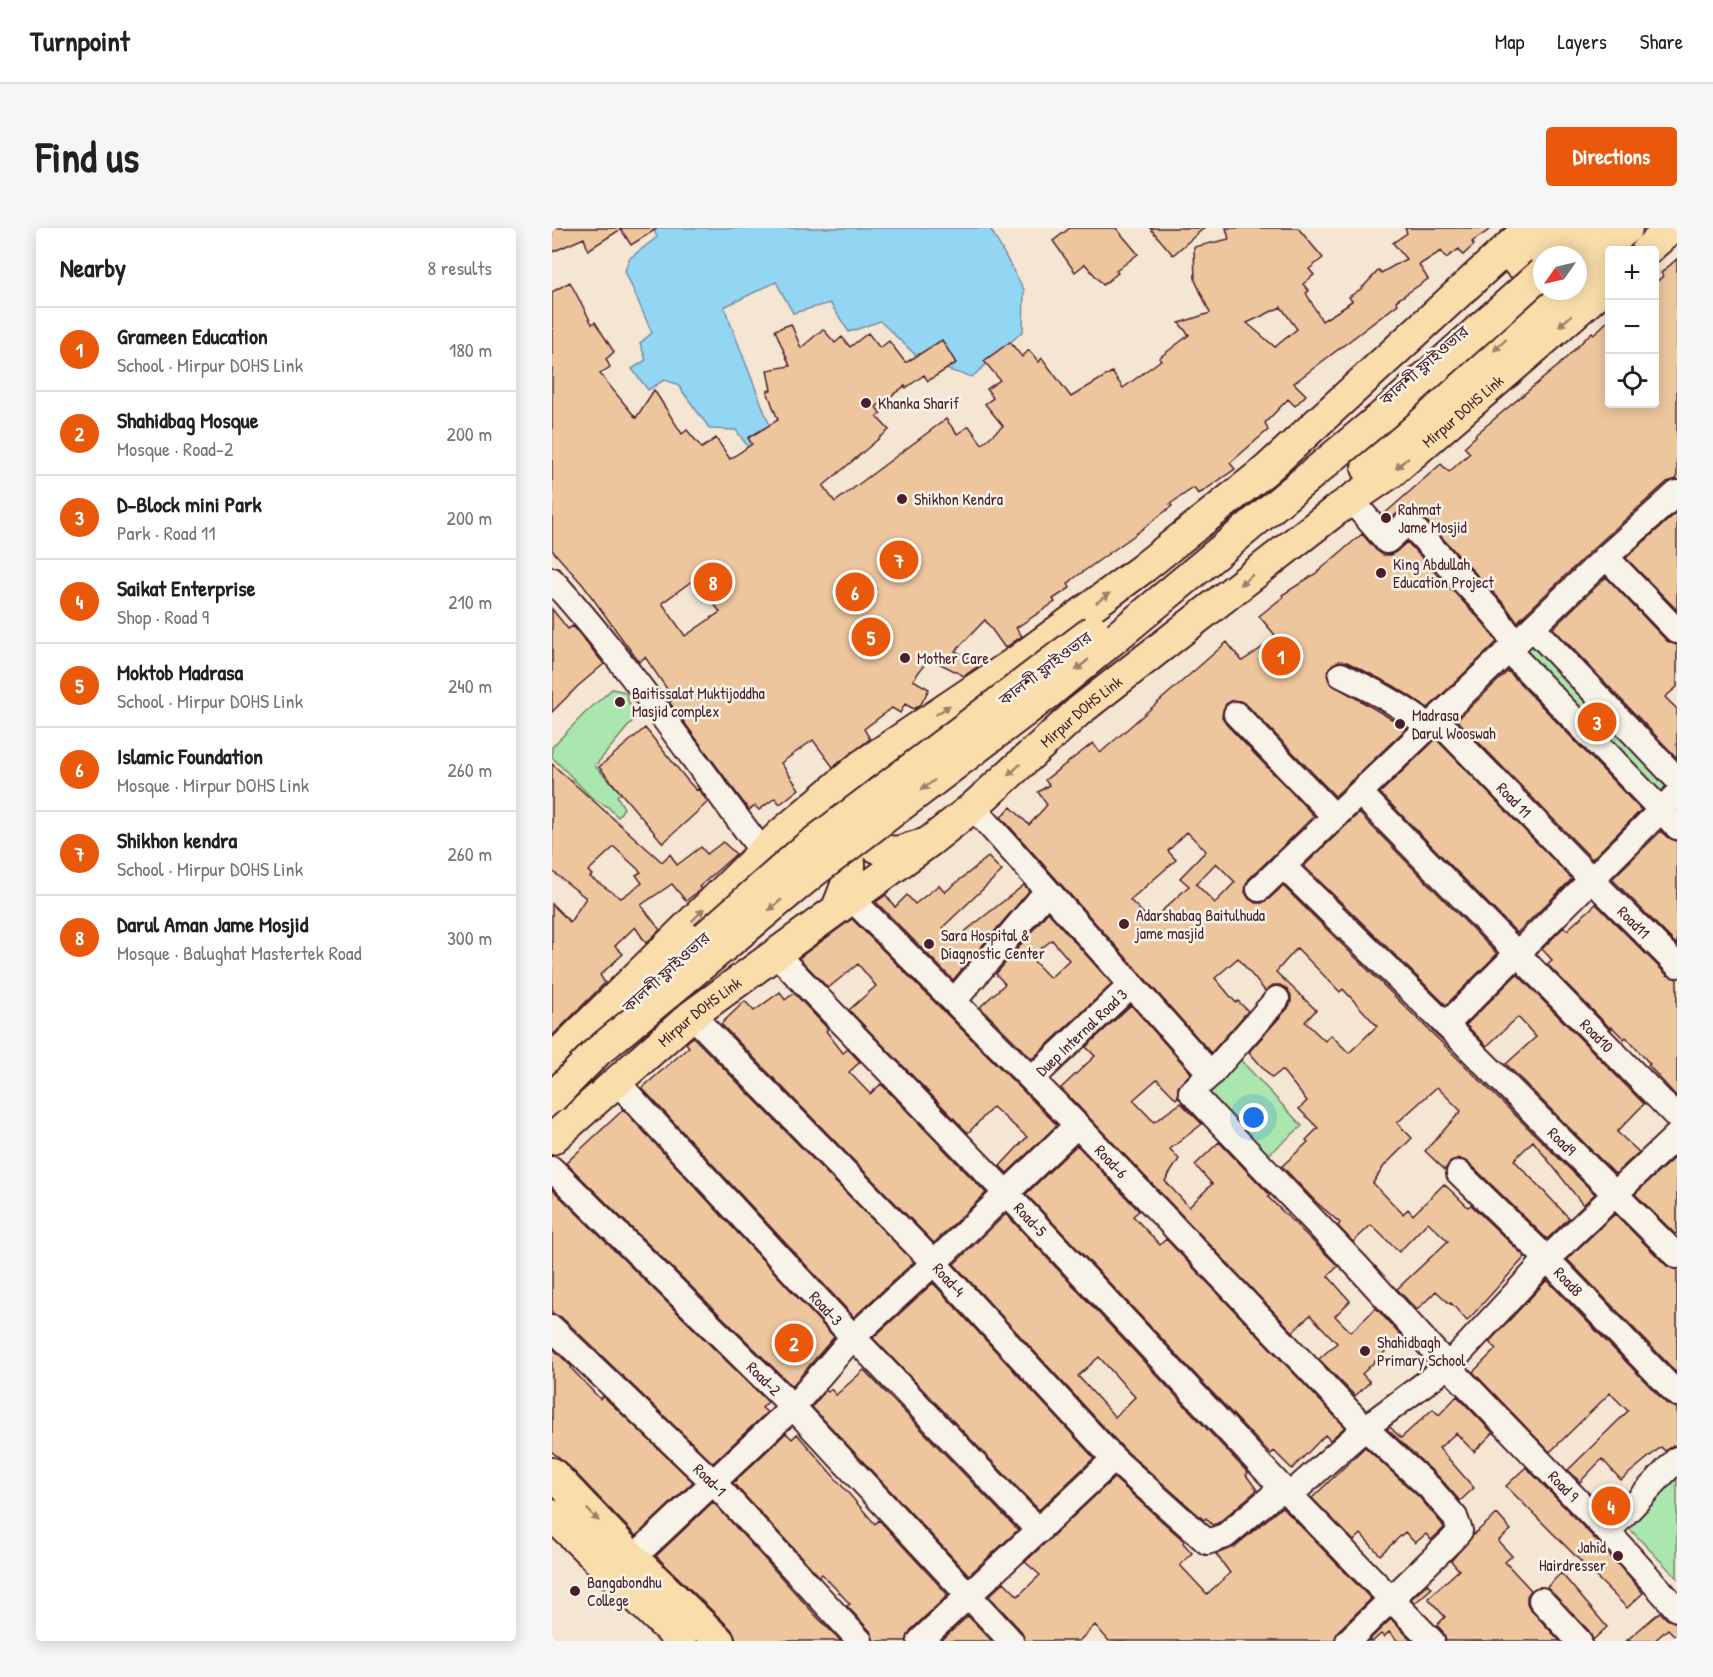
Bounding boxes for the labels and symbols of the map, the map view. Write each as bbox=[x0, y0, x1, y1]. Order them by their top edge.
north arrow bbox=[1533, 246, 1587, 300]
one-way arrow bbox=[1558, 315, 1573, 328]
street label: কালশী ফ্লাইওভার bbox=[1374, 320, 1473, 410]
one-way arrow bbox=[1493, 338, 1508, 352]
street label: Mirpur DOHS Link bbox=[1417, 369, 1508, 452]
place label: Khanka Sharif bbox=[878, 392, 959, 414]
marker: Khanka Sharif bbox=[859, 396, 873, 410]
one-way arrow bbox=[1395, 456, 1410, 469]
place label: Shikhon Kendra bbox=[914, 488, 1003, 510]
marker: Shikhon Kendra bbox=[895, 492, 909, 506]
place label: Rahmat Jame Mosjid bbox=[1398, 498, 1467, 538]
marker: Rahmat Jame Mosjid bbox=[1379, 511, 1393, 525]
pin: 7 bbox=[880, 538, 918, 582]
place label: King Abdullah Education Project bbox=[1393, 553, 1494, 593]
pin: 8 bbox=[694, 560, 732, 604]
marker: King Abdullah Education Project bbox=[1374, 566, 1388, 580]
pin: 6 bbox=[836, 570, 874, 614]
one-way arrow bbox=[1239, 573, 1254, 585]
one-way arrow bbox=[1095, 592, 1110, 604]
pin: 5 bbox=[852, 614, 890, 660]
street label: কালশী ফ্লাইওভার bbox=[993, 626, 1096, 711]
pin: 1 bbox=[1262, 634, 1300, 678]
place label: Mother Care bbox=[917, 647, 990, 669]
marker: Mother Care bbox=[898, 651, 912, 665]
one-way arrow bbox=[1074, 659, 1090, 672]
street label: Mirpur DOHS Link bbox=[1035, 670, 1127, 752]
place label: Baitissalat Muktijoddha Masjid complex bbox=[632, 682, 765, 722]
marker: Baitissalat Muktijoddha Masjid complex bbox=[613, 695, 627, 709]
pin: 3 bbox=[1578, 700, 1616, 744]
place label: Madrasa Darul Wooswah bbox=[1412, 704, 1496, 744]
one-way arrow bbox=[935, 705, 951, 716]
marker: Madrasa Darul Wooswah bbox=[1393, 717, 1407, 731]
one-way arrow bbox=[1007, 763, 1022, 777]
street label: Road 11 bbox=[1492, 777, 1537, 822]
one-way arrow bbox=[921, 779, 937, 791]
one-way arrow bbox=[767, 898, 782, 910]
street label: Road11 bbox=[1613, 901, 1655, 943]
place label: Adarshabag Baitulhuda jame masjid bbox=[1134, 904, 1265, 944]
one-way arrow bbox=[690, 909, 704, 923]
marker: Adarshabag Baitulhuda jame masjid bbox=[1117, 917, 1131, 931]
place label: Sara Hospital & Diagnostic Center bbox=[941, 924, 1045, 964]
street label: কালশী ফ্লাইওভার bbox=[617, 926, 715, 1018]
marker: Sara Hospital & Diagnostic Center bbox=[922, 937, 936, 951]
street label: Mirpur DOHS Link bbox=[653, 971, 746, 1051]
street label: Duep Internal Road 3 bbox=[1031, 983, 1132, 1081]
street label: Road10 bbox=[1575, 1014, 1619, 1057]
your location bbox=[1239, 1103, 1268, 1132]
street label: Road9 bbox=[1543, 1122, 1581, 1160]
street label: Road-6 bbox=[1090, 1140, 1133, 1183]
street label: Road-5 bbox=[1009, 1197, 1052, 1241]
street label: Road-4 bbox=[928, 1258, 970, 1301]
street label: Road8 bbox=[1549, 1262, 1588, 1301]
street label: Road-3 bbox=[805, 1286, 848, 1330]
pin: 2 bbox=[774, 1320, 814, 1366]
place label: Shahidbagh Primary School bbox=[1377, 1331, 1466, 1371]
marker: Shahidbagh Primary School bbox=[1358, 1344, 1372, 1358]
street label: Road-2 bbox=[742, 1356, 786, 1401]
street label: Road-1 bbox=[689, 1458, 732, 1501]
street label: Road 9 bbox=[1543, 1466, 1584, 1507]
pin: 4 bbox=[1592, 1484, 1630, 1528]
one-way arrow bbox=[585, 1508, 599, 1522]
place label: Jahid Hairdresser bbox=[1539, 1536, 1606, 1576]
marker: Jahid Hairdresser bbox=[1611, 1549, 1625, 1563]
place label: Bangabondhu College bbox=[587, 1571, 662, 1611]
marker: Bangabondhu College bbox=[568, 1584, 582, 1598]

